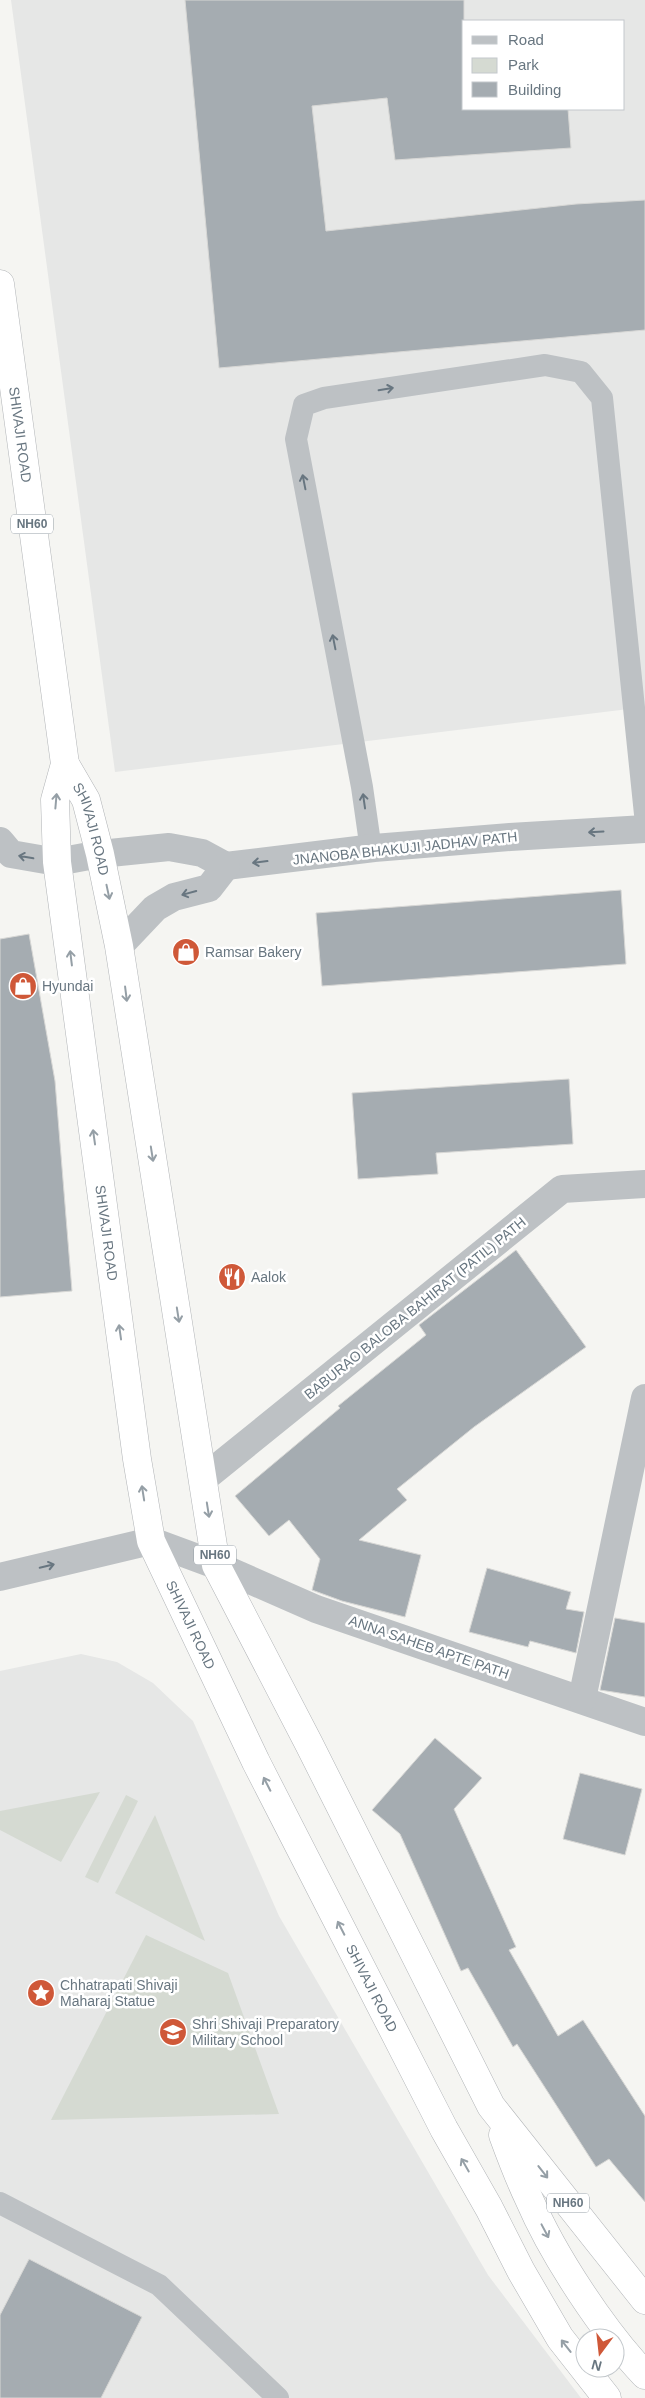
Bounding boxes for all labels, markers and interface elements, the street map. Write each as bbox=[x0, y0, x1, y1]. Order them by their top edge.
legend bbox=[462, 20, 625, 110]
text: Road bbox=[508, 31, 544, 48]
text: Park bbox=[508, 56, 539, 73]
text: Building bbox=[508, 81, 561, 98]
one-way arrow bbox=[377, 384, 393, 394]
street label: SHIVAJI ROAD bbox=[6, 386, 35, 483]
one-way arrow bbox=[299, 474, 308, 490]
road number: NH60 bbox=[11, 514, 53, 534]
one-way arrow bbox=[329, 634, 339, 650]
street label: SHIVAJI ROAD bbox=[70, 780, 112, 877]
one-way arrow bbox=[52, 793, 61, 809]
one-way arrow bbox=[359, 794, 369, 810]
one-way arrow bbox=[589, 827, 605, 837]
street label: JNANOBA BHAKUJI JADHAV PATH bbox=[292, 828, 518, 868]
one-way arrow bbox=[18, 851, 34, 861]
one-way arrow bbox=[253, 857, 269, 867]
one-way arrow bbox=[104, 883, 113, 899]
one-way arrow bbox=[181, 889, 197, 899]
shop icon: Ramsar Bakery bbox=[171, 937, 201, 967]
place label: Ramsar Bakery bbox=[205, 944, 301, 960]
one-way arrow bbox=[66, 950, 76, 966]
shop icon: Hyundai bbox=[8, 971, 38, 1001]
place label: Hyundai bbox=[42, 978, 93, 994]
one-way arrow bbox=[121, 986, 131, 1002]
one-way arrow bbox=[89, 1129, 99, 1145]
one-way arrow bbox=[147, 1146, 157, 1162]
street label: SHIVAJI ROAD bbox=[92, 1184, 121, 1282]
street label: BABURAO BALOBA BAHIRAT (PATIL) PATH bbox=[301, 1214, 529, 1402]
restaurant icon: Aalok bbox=[217, 1262, 247, 1292]
place label: Aalok bbox=[251, 1269, 287, 1285]
one-way arrow bbox=[173, 1306, 183, 1322]
one-way arrow bbox=[115, 1325, 125, 1341]
one-way arrow bbox=[137, 1486, 147, 1502]
one-way arrow bbox=[203, 1502, 213, 1518]
road number: NH60 bbox=[194, 1546, 236, 1564]
one-way arrow bbox=[39, 1561, 55, 1570]
street label: SHIVAJI ROAD bbox=[163, 1578, 219, 1672]
street label: ANNA SAHEB APTE PATH bbox=[347, 1612, 511, 1682]
one-way arrow bbox=[262, 1777, 271, 1792]
one-way arrow bbox=[336, 1921, 345, 1936]
street label: SHIVAJI ROAD bbox=[343, 1942, 401, 2035]
place label: Chhatrapati Shivaji Maharaj Statue bbox=[60, 1977, 178, 2009]
place icon: Chhatrapati Shivaji Maharaj Statue bbox=[26, 1978, 56, 2008]
place label: Shri Shivaji Preparatory Military School bbox=[192, 2016, 339, 2048]
school or university icon: Shri Shivaji Preparatory Military School bbox=[158, 2017, 188, 2047]
one-way arrow bbox=[459, 2159, 469, 2173]
one-way arrow bbox=[537, 2165, 548, 2178]
road number: NH60 bbox=[547, 2194, 589, 2212]
one-way arrow bbox=[541, 2223, 551, 2237]
north arrow bbox=[575, 2328, 625, 2378]
one-way arrow bbox=[560, 2340, 571, 2353]
text: N bbox=[590, 2357, 604, 2375]

